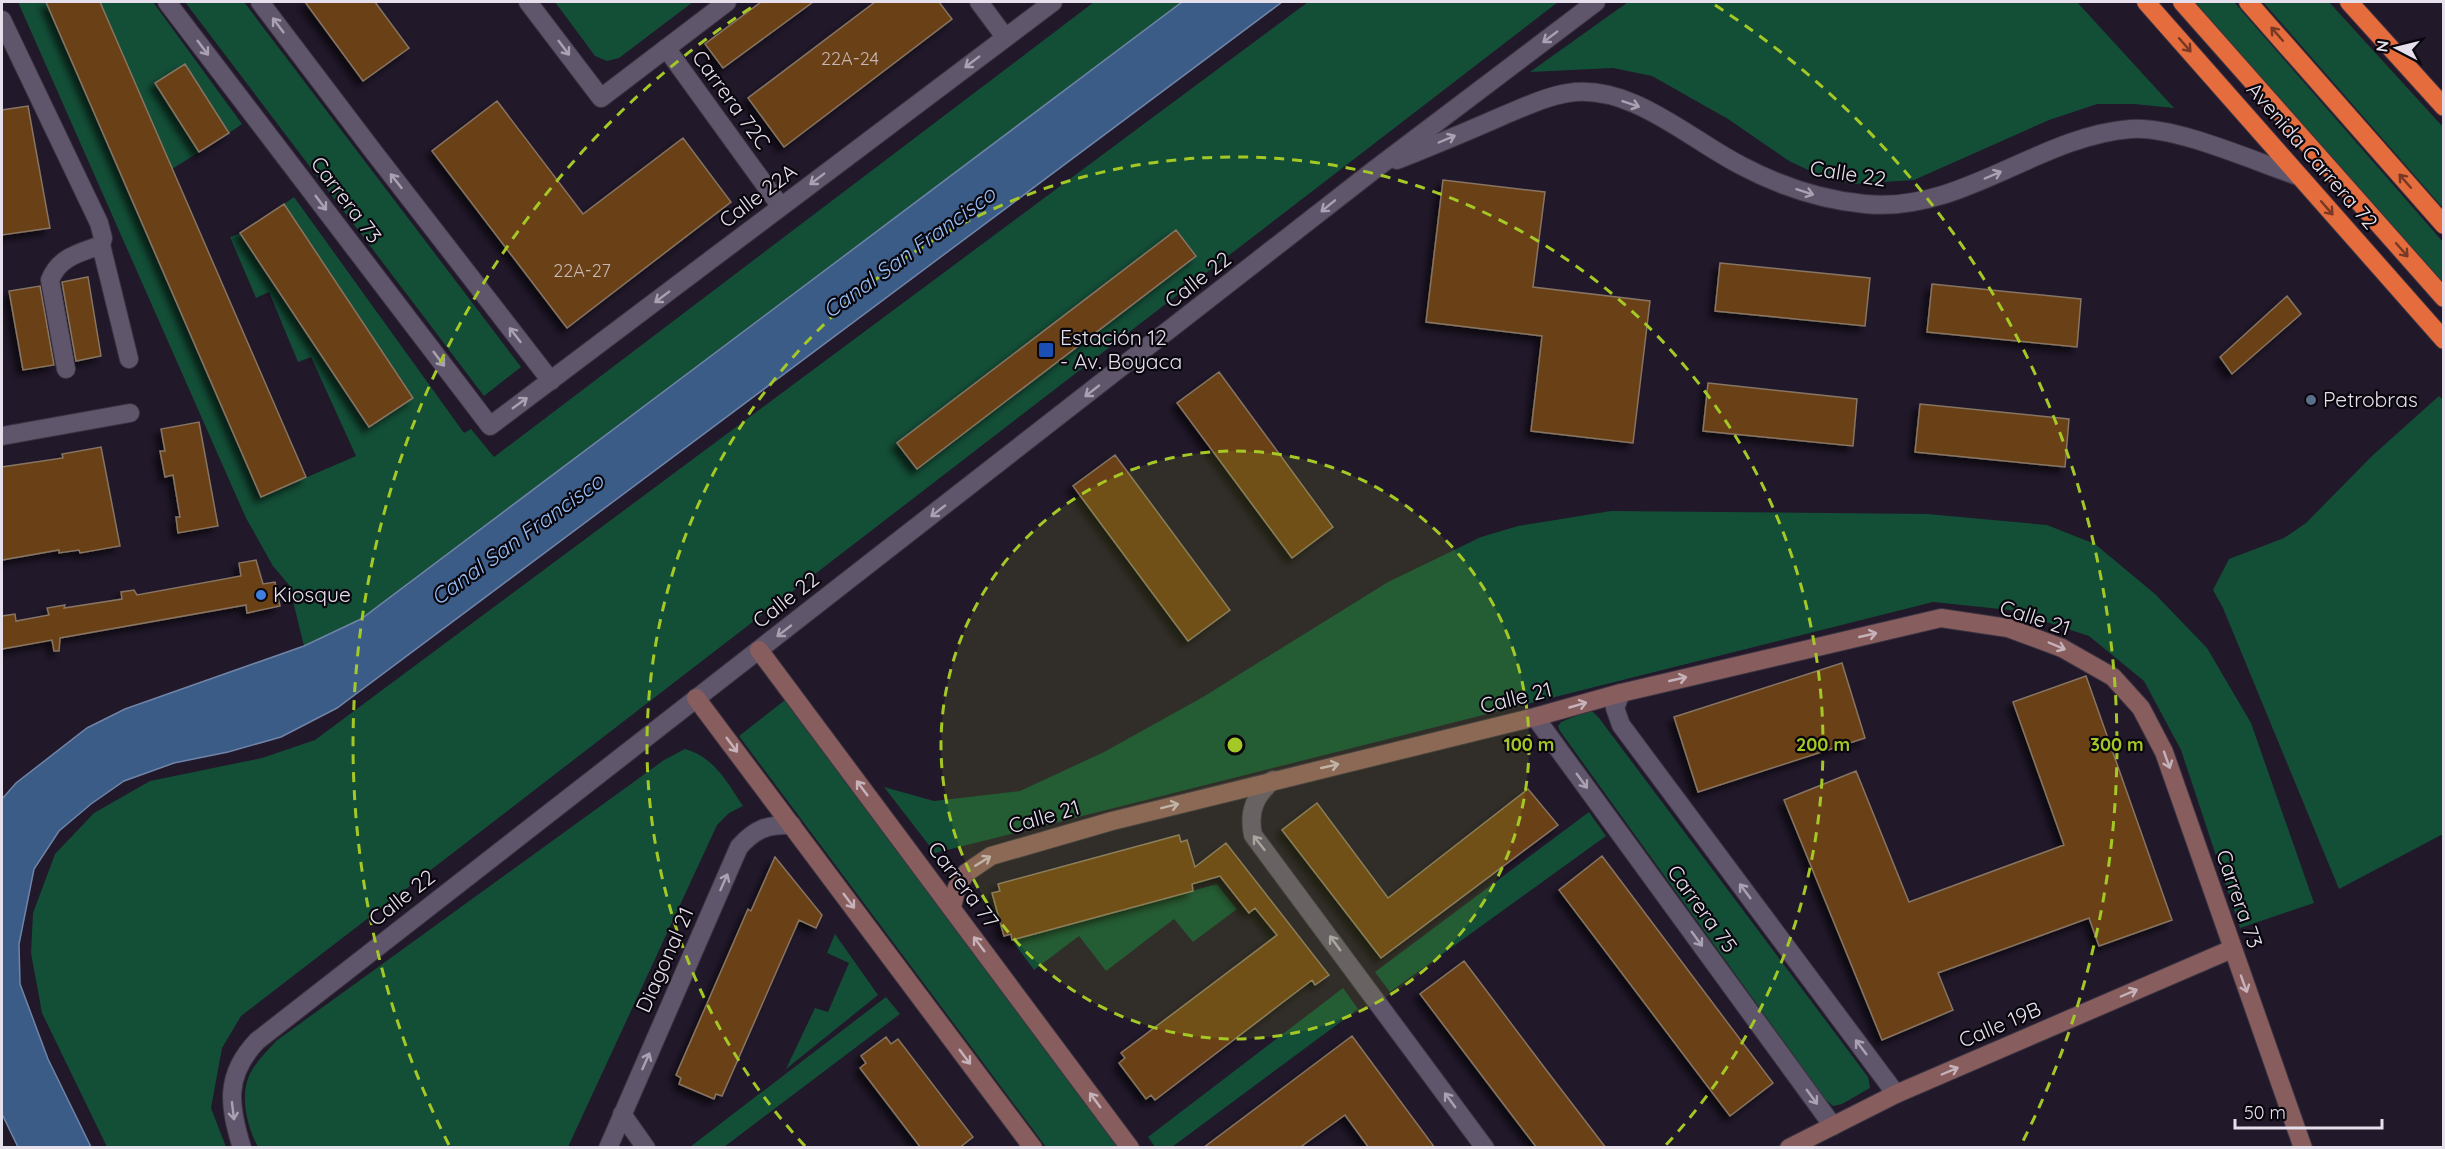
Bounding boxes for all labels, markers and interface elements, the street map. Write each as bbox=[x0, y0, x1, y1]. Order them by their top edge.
one-way arrow bbox=[272, 17, 285, 33]
north arrow bbox=[2367, 18, 2427, 78]
one-way arrow bbox=[2270, 27, 2284, 42]
one-way arrow bbox=[1542, 30, 1558, 43]
one-way arrow bbox=[2178, 38, 2192, 53]
text: N bbox=[2371, 39, 2393, 53]
one-way arrow bbox=[196, 40, 209, 56]
one-way arrow bbox=[557, 40, 570, 56]
street label: Carrera 72C bbox=[687, 45, 777, 154]
house number: 22A-24 bbox=[821, 47, 879, 70]
one-way arrow bbox=[965, 55, 981, 68]
street label: Avenida Carrera 72 bbox=[2242, 76, 2384, 234]
one-way arrow bbox=[1621, 100, 1640, 111]
one-way arrow bbox=[1437, 133, 1456, 144]
street label: Carrera 73 bbox=[306, 151, 388, 248]
street label: Calle 22 bbox=[1808, 154, 1888, 192]
street label: Calle 22A bbox=[713, 158, 801, 233]
one-way arrow bbox=[1983, 169, 2002, 180]
one-way arrow bbox=[389, 173, 402, 189]
one-way arrow bbox=[809, 173, 825, 186]
one-way arrow bbox=[2398, 174, 2412, 189]
water label: Canal San Francisco bbox=[817, 179, 1002, 324]
one-way arrow bbox=[1795, 187, 1814, 198]
one-way arrow bbox=[314, 195, 327, 211]
one-way arrow bbox=[1320, 200, 1336, 213]
one-way arrow bbox=[2320, 200, 2334, 215]
one-way arrow bbox=[2395, 242, 2409, 257]
street label: Calle 22 bbox=[1159, 245, 1236, 313]
house number: 22A-27 bbox=[553, 259, 611, 282]
one-way arrow bbox=[654, 291, 670, 304]
place label: Estación 12 - Av. Boyaca bbox=[1060, 324, 1182, 374]
one-way arrow bbox=[509, 327, 522, 343]
marker: Estación 12 - Av. Boyaca bbox=[1037, 341, 1055, 359]
one-way arrow bbox=[432, 350, 445, 366]
one-way arrow bbox=[1084, 385, 1100, 398]
place label: Petrobras bbox=[2323, 386, 2418, 412]
marker: Petrobras bbox=[2304, 393, 2318, 407]
one-way arrow bbox=[512, 397, 528, 410]
water label: Canal San Francisco bbox=[425, 466, 610, 611]
one-way arrow bbox=[930, 504, 946, 517]
street label: Calle 22 bbox=[747, 565, 824, 633]
place label: Kiosque bbox=[273, 581, 351, 607]
marker: Kiosque bbox=[254, 588, 268, 602]
street label: Calle 21 bbox=[1997, 593, 2074, 641]
one-way arrow bbox=[776, 624, 792, 637]
one-way arrow bbox=[1858, 629, 1877, 640]
one-way arrow bbox=[2048, 642, 2066, 653]
one-way arrow bbox=[1668, 673, 1687, 685]
street label: Calle 21 bbox=[1477, 676, 1554, 718]
one-way arrow bbox=[1568, 699, 1587, 710]
text: 100 m bbox=[1504, 733, 1554, 756]
text: 200 m bbox=[1796, 733, 1850, 756]
text: 300 m bbox=[2090, 733, 2144, 756]
centre of rings bbox=[1225, 735, 1245, 755]
one-way arrow bbox=[725, 737, 738, 753]
one-way arrow bbox=[2162, 750, 2173, 769]
one-way arrow bbox=[1320, 760, 1339, 772]
one-way arrow bbox=[1576, 773, 1588, 789]
one-way arrow bbox=[855, 780, 868, 796]
street label: Calle 21 bbox=[1005, 793, 1082, 839]
one-way arrow bbox=[1160, 800, 1179, 812]
one-way arrow bbox=[1253, 835, 1266, 851]
street label: Carrera 77 bbox=[923, 836, 1005, 933]
street label: Carrera 73 bbox=[2211, 846, 2269, 951]
one-way arrow bbox=[974, 855, 991, 867]
street label: Carrera 75 bbox=[1662, 859, 1743, 958]
street label: Calle 22 bbox=[363, 863, 440, 931]
one-way arrow bbox=[719, 874, 730, 892]
one-way arrow bbox=[1738, 883, 1751, 899]
one-way arrow bbox=[842, 892, 855, 908]
street label: Diagonal 21 bbox=[629, 903, 699, 1016]
one-way arrow bbox=[1691, 931, 1703, 947]
one-way arrow bbox=[1329, 935, 1341, 951]
one-way arrow bbox=[973, 936, 986, 952]
one-way arrow bbox=[2240, 974, 2251, 993]
one-way arrow bbox=[2119, 987, 2137, 998]
street label: Calle 19B bbox=[1955, 995, 2045, 1053]
one-way arrow bbox=[1855, 1040, 1867, 1056]
one-way arrow bbox=[959, 1049, 971, 1065]
one-way arrow bbox=[641, 1052, 652, 1070]
one-way arrow bbox=[1940, 1065, 1959, 1076]
one-way arrow bbox=[1805, 1088, 1818, 1104]
scale bar bbox=[2235, 1092, 2382, 1130]
one-way arrow bbox=[1089, 1093, 1102, 1109]
one-way arrow bbox=[1444, 1093, 1456, 1109]
one-way arrow bbox=[228, 1101, 239, 1120]
text: 50 m bbox=[2244, 1101, 2286, 1124]

